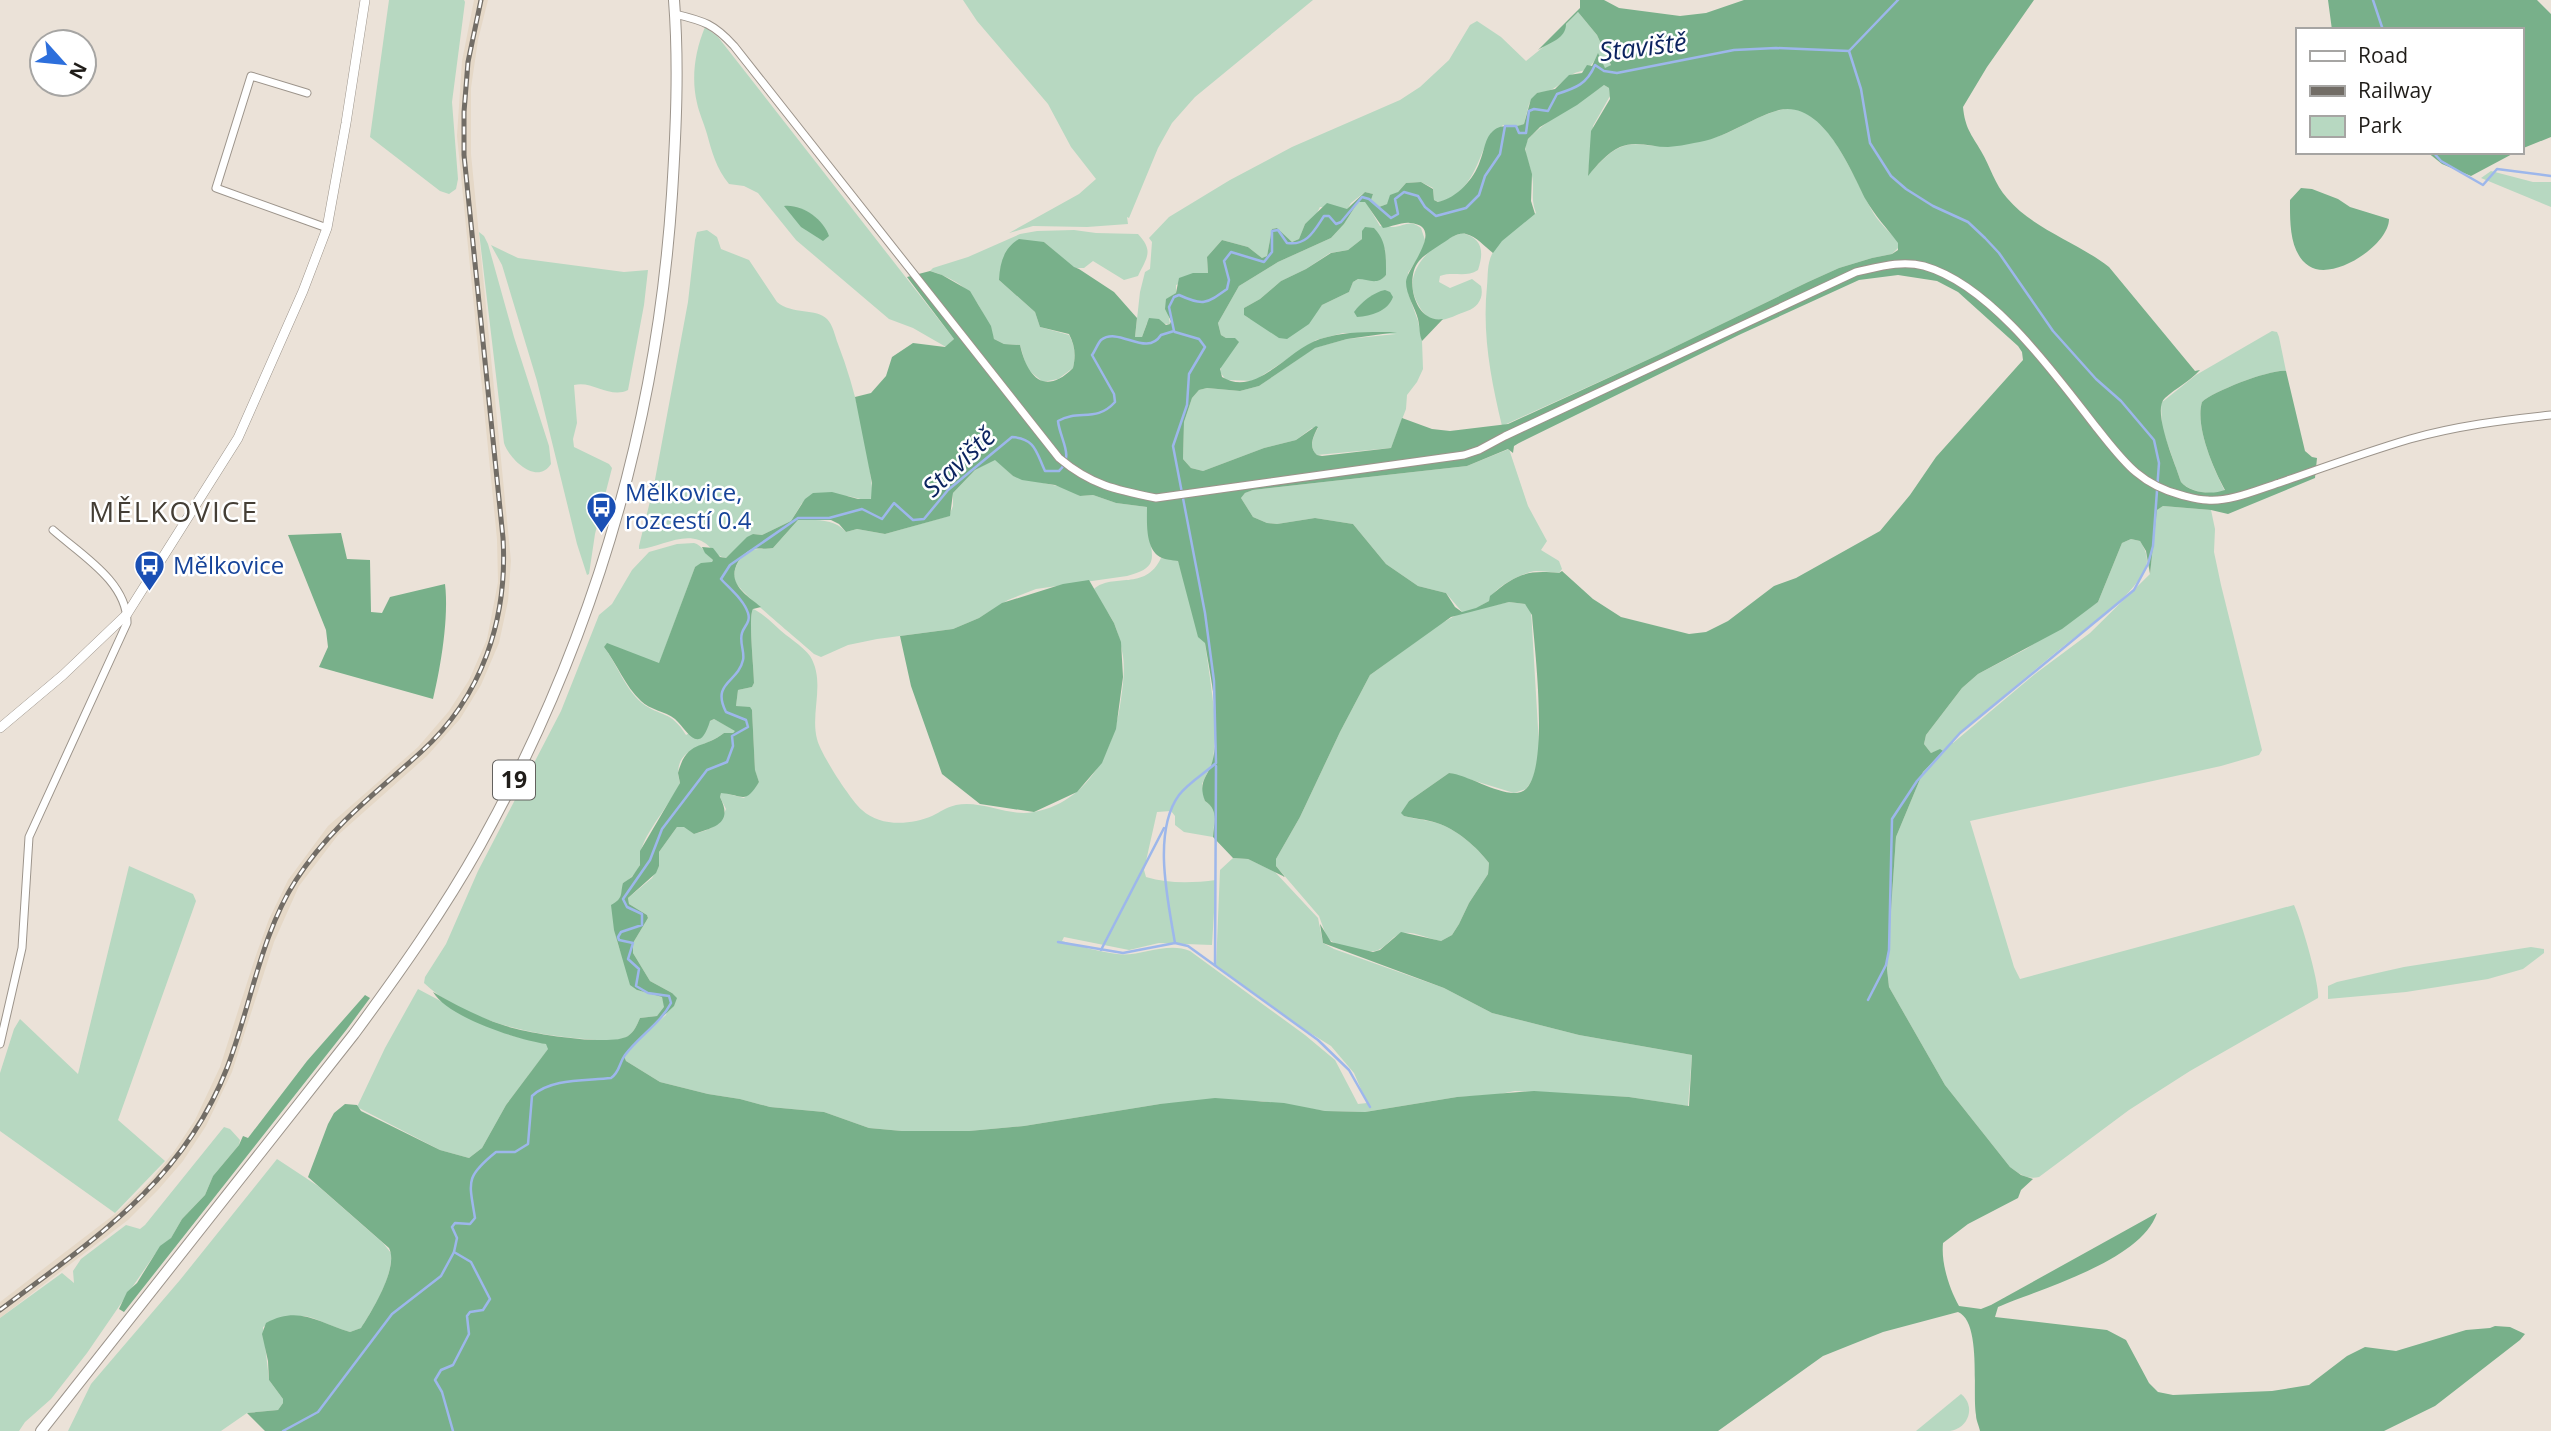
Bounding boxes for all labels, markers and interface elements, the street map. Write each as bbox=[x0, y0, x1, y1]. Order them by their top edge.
water label: Staviště bbox=[1597, 23, 1690, 69]
north arrow bbox=[28, 28, 98, 98]
legend bbox=[2296, 28, 2523, 154]
text: Road bbox=[2358, 41, 2408, 69]
text: N bbox=[63, 58, 93, 84]
text: Railway bbox=[2358, 76, 2432, 104]
text: Park bbox=[2358, 111, 2402, 139]
water label: Staviště bbox=[914, 418, 1003, 504]
place label: Mělkovice, rozcestí 0.4 bbox=[625, 475, 752, 536]
bus stop icon: Mělkovice, rozcestí 0.4 bbox=[585, 490, 619, 534]
district label: MĚLKOVICE bbox=[89, 492, 259, 530]
place label: Mělkovice bbox=[173, 548, 284, 581]
bus stop icon: Mělkovice bbox=[133, 549, 167, 593]
road number: 19 bbox=[493, 760, 535, 800]

